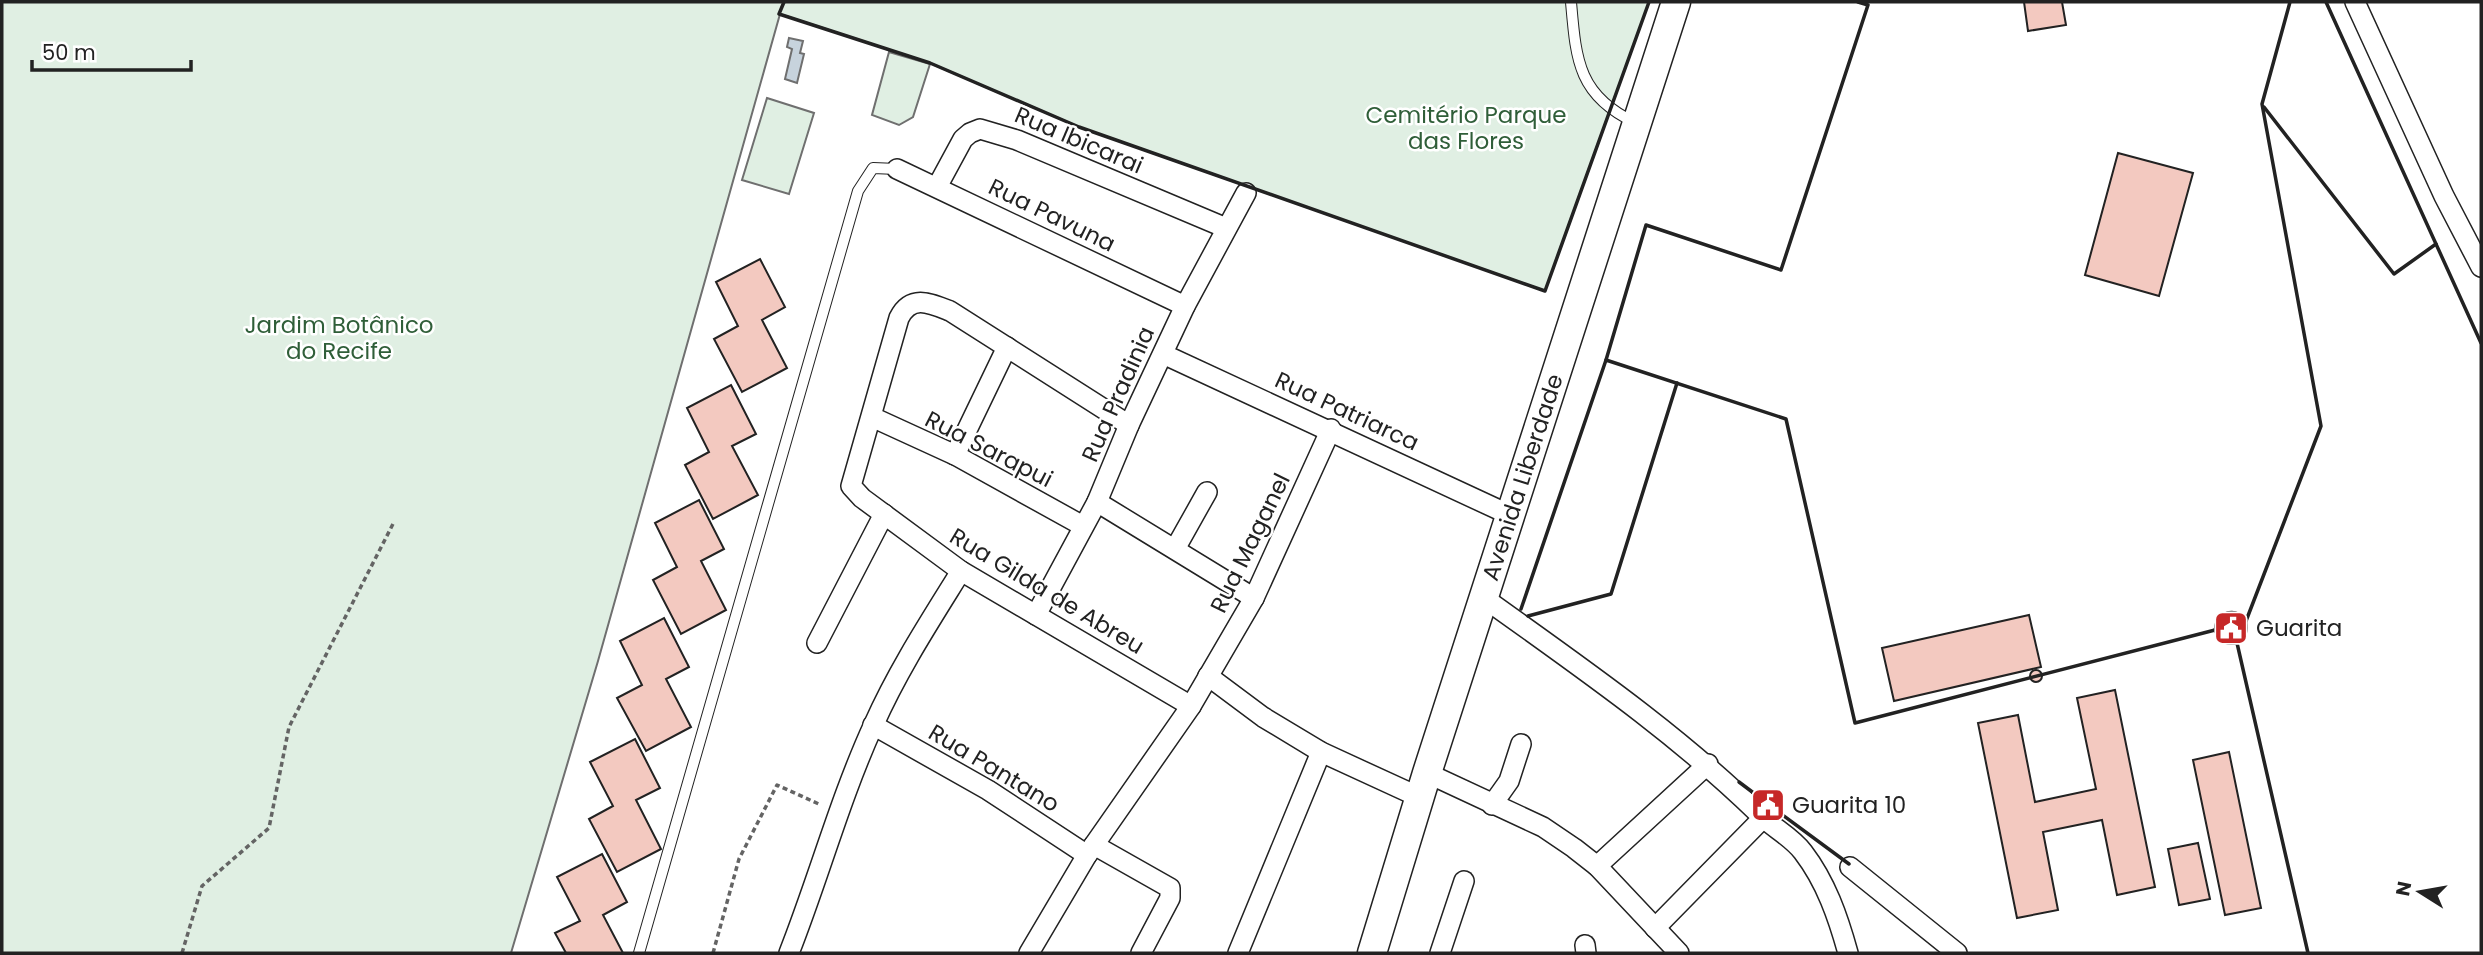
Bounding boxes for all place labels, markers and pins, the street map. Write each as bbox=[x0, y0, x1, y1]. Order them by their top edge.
public building icon: Guarita bbox=[2212, 609, 2250, 647]
place label: Guarita bbox=[2256, 612, 2342, 644]
public building icon: Guarita 10 bbox=[1749, 786, 1787, 824]
place label: Guarita 10 bbox=[1792, 789, 1906, 821]

